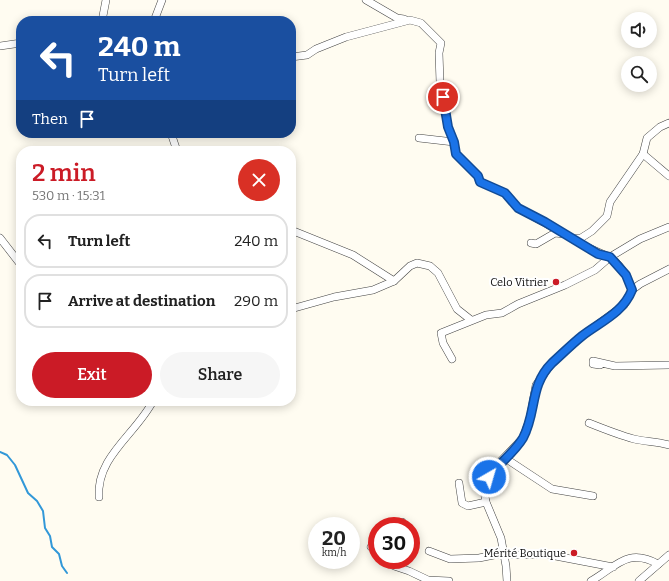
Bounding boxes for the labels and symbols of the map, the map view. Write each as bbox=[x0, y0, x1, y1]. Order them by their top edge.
pin bbox=[426, 80, 460, 114]
place label: Celo Vitrier bbox=[490, 276, 548, 289]
marker: Celo Vitrier bbox=[551, 277, 561, 287]
position arrow bbox=[468, 456, 510, 498]
speed limit sign: 30 bbox=[368, 517, 420, 569]
place label: Mérité Boutique bbox=[484, 547, 566, 560]
marker: Mérité Boutique bbox=[569, 548, 579, 558]

